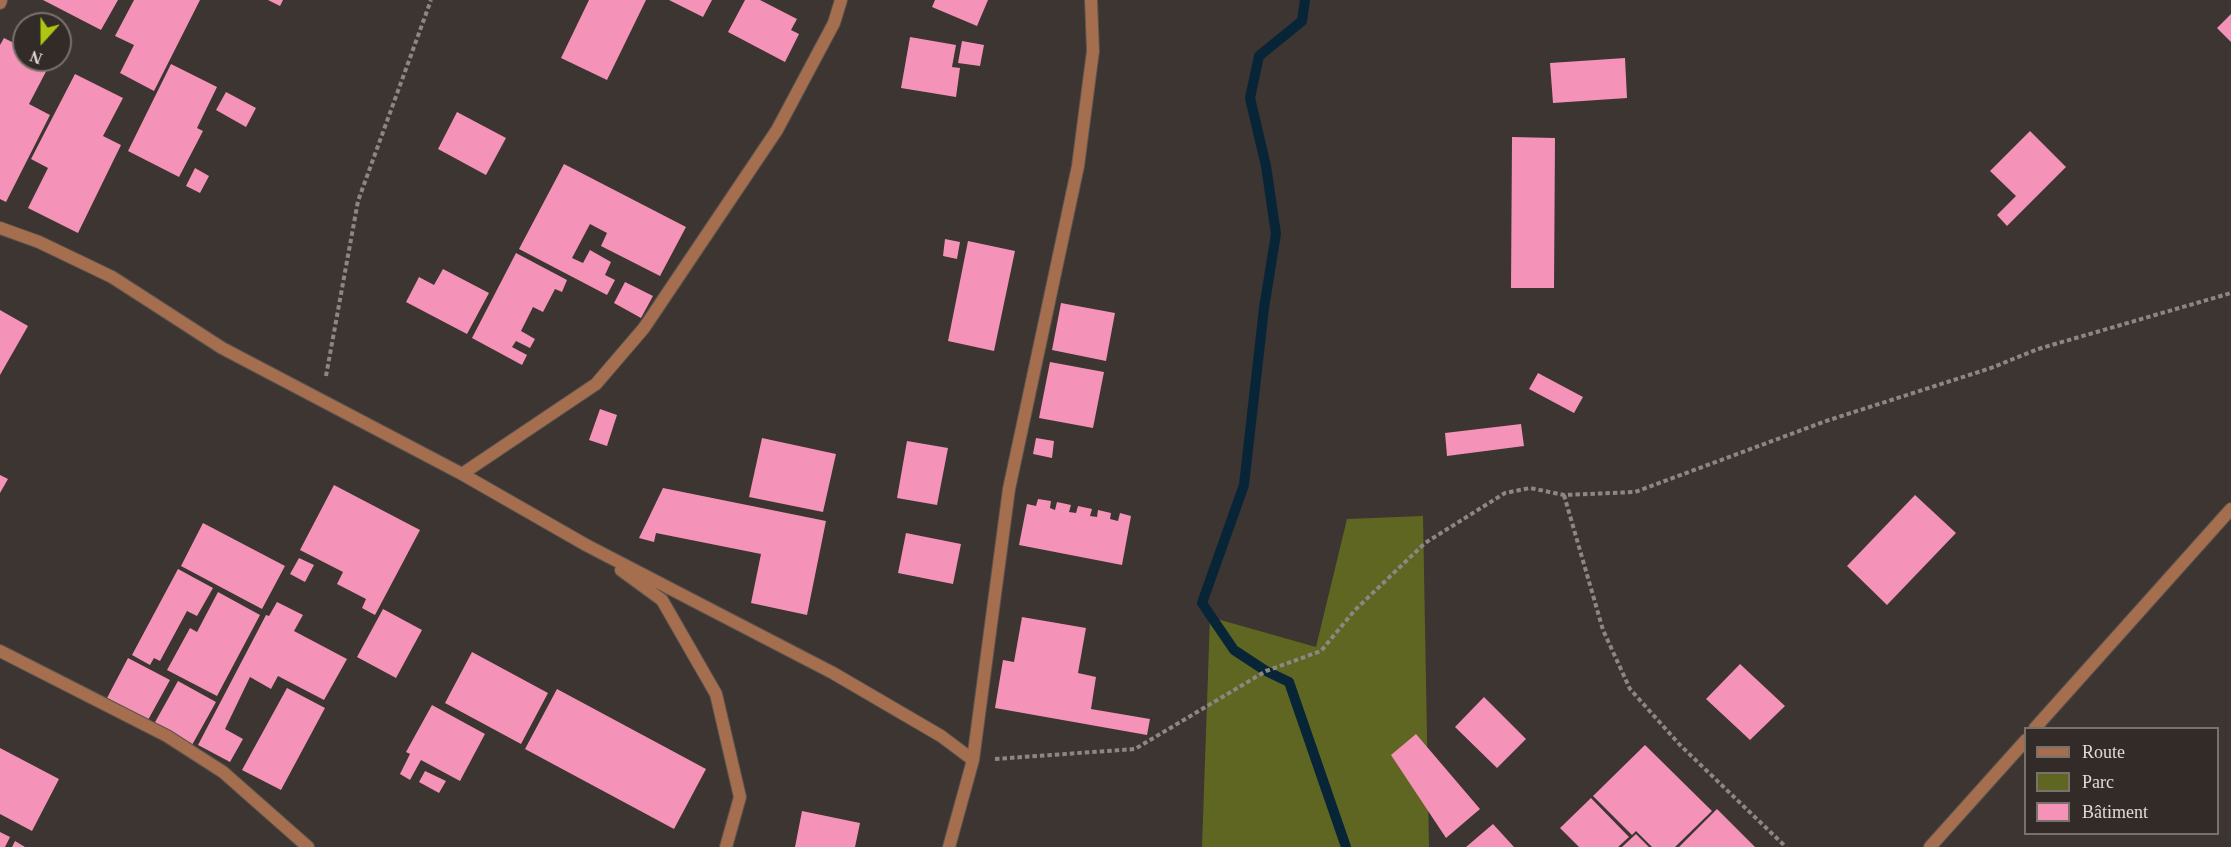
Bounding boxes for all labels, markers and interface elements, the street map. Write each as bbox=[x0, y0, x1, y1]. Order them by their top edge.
north arrow bbox=[12, 12, 72, 72]
text: N bbox=[28, 47, 45, 67]
legend bbox=[2024, 727, 2219, 835]
text: Route bbox=[2082, 742, 2125, 762]
text: Parc bbox=[2082, 772, 2114, 792]
text: Bâtiment bbox=[2082, 802, 2148, 822]

